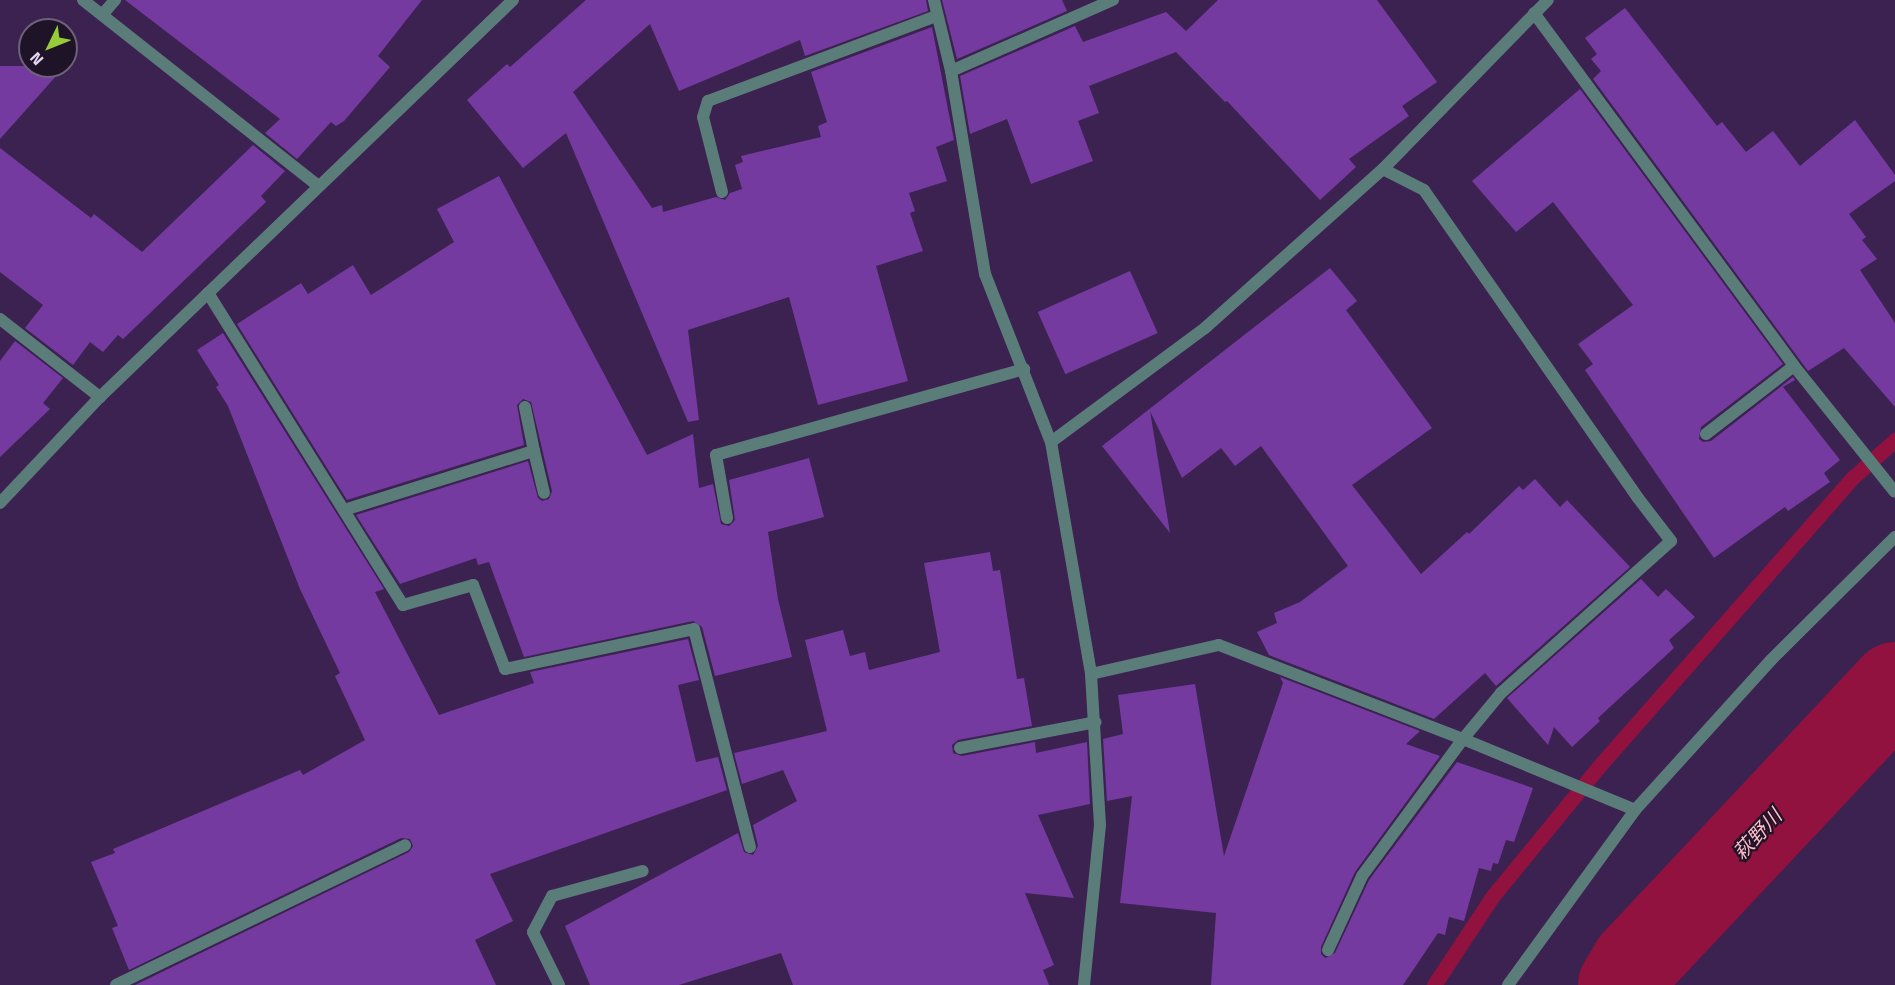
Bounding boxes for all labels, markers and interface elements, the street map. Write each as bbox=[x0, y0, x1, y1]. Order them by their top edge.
north arrow bbox=[18, 18, 78, 78]
text: N bbox=[24, 47, 49, 71]
water label: 萩野川 bbox=[1728, 804, 1786, 864]

